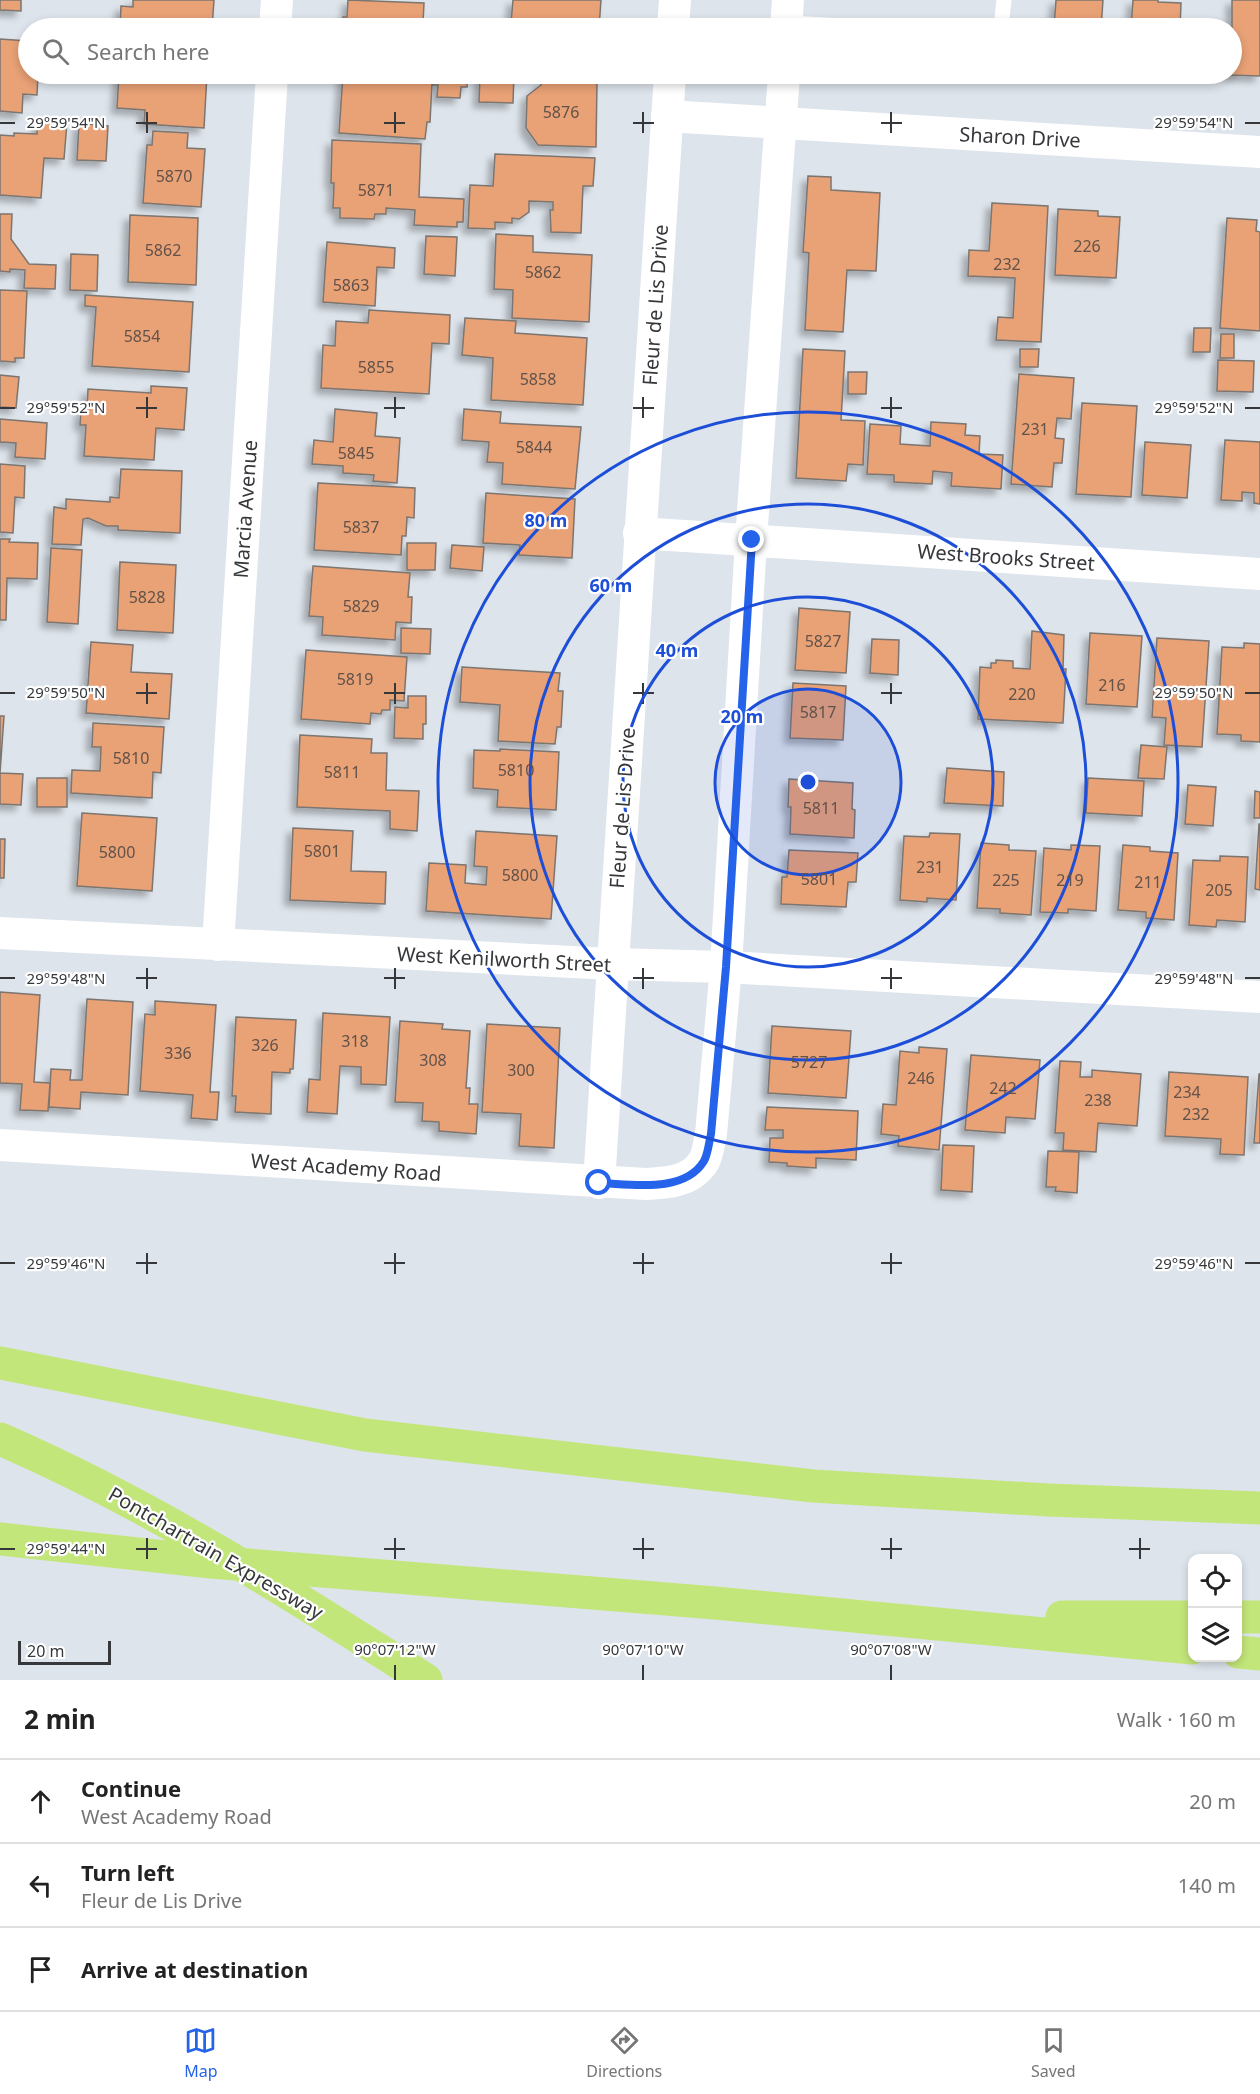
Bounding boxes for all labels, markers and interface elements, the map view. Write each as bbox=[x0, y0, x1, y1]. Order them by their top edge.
search box bbox=[18, 18, 1242, 84]
icon: search bbox=[39, 35, 72, 68]
text: Search here bbox=[87, 36, 209, 66]
house number: 5876 bbox=[543, 101, 579, 123]
text: 29°59'54"N bbox=[27, 112, 105, 132]
text: 29°59'54"N bbox=[1155, 112, 1233, 132]
street label: Sharon Drive bbox=[959, 120, 1081, 154]
house number: 5870 bbox=[156, 165, 192, 187]
house number: 5871 bbox=[358, 179, 394, 201]
street label: Fleur de Lis Drive bbox=[636, 224, 674, 386]
house number: 226 bbox=[1073, 235, 1101, 257]
house number: 5862 bbox=[145, 239, 181, 261]
house number: 232 bbox=[993, 253, 1021, 275]
house number: 5862 bbox=[525, 261, 561, 283]
house number: 5863 bbox=[333, 274, 369, 296]
house number: 5854 bbox=[124, 325, 160, 347]
house number: 5855 bbox=[358, 356, 394, 378]
house number: 5858 bbox=[520, 368, 556, 390]
text: 29°59'52"N bbox=[27, 397, 105, 417]
text: 29°59'52"N bbox=[1155, 397, 1233, 417]
house number: 231 bbox=[1021, 418, 1049, 440]
house number: 5844 bbox=[516, 436, 552, 458]
street label: Marcia Avenue bbox=[227, 439, 263, 579]
house number: 5845 bbox=[338, 442, 374, 464]
text: 80 m bbox=[525, 508, 567, 532]
house number: 5837 bbox=[343, 516, 379, 538]
route end bbox=[738, 526, 764, 552]
street label: West Brooks Street bbox=[916, 537, 1096, 577]
text: 60 m bbox=[590, 573, 632, 597]
house number: 5828 bbox=[129, 586, 165, 608]
house number: 5829 bbox=[343, 595, 379, 617]
house number: 5827 bbox=[805, 630, 841, 652]
text: 40 m bbox=[656, 638, 698, 662]
house number: 5819 bbox=[337, 668, 373, 690]
house number: 216 bbox=[1098, 674, 1126, 696]
text: 29°59'50"N bbox=[27, 682, 105, 702]
text: 29°59'50"N bbox=[1155, 682, 1233, 702]
house number: 220 bbox=[1008, 683, 1036, 705]
house number: 5817 bbox=[800, 701, 836, 723]
text: 20 m bbox=[721, 704, 763, 728]
street label: Fleur de Lis Drive bbox=[603, 727, 641, 889]
house number: 5810 bbox=[113, 747, 149, 769]
house number: 5810 bbox=[498, 759, 534, 781]
house number: 5811 bbox=[324, 761, 360, 783]
centre of rings bbox=[798, 772, 818, 792]
house number: 5811 bbox=[803, 797, 839, 819]
house number: 5801 bbox=[304, 840, 340, 862]
house number: 5800 bbox=[99, 841, 135, 863]
house number: 231 bbox=[916, 856, 944, 878]
house number: 5800 bbox=[502, 864, 538, 886]
house number: 5801 bbox=[801, 868, 837, 890]
house number: 225 bbox=[992, 869, 1020, 891]
house number: 219 bbox=[1056, 869, 1084, 891]
house number: 211 bbox=[1134, 871, 1162, 893]
house number: 205 bbox=[1205, 879, 1233, 901]
street label: West Kenilworth Street bbox=[396, 940, 612, 978]
text: 29°59'48"N bbox=[27, 968, 105, 988]
text: 29°59'48"N bbox=[1155, 968, 1233, 988]
house number: 318 bbox=[341, 1030, 369, 1052]
house number: 326 bbox=[251, 1034, 279, 1056]
house number: 336 bbox=[164, 1042, 192, 1064]
house number: 308 bbox=[419, 1049, 447, 1071]
house number: 5727 bbox=[791, 1051, 827, 1073]
house number: 300 bbox=[507, 1059, 535, 1081]
house number: 246 bbox=[907, 1067, 935, 1089]
house number: 242 bbox=[989, 1077, 1017, 1099]
house number: 234 bbox=[1173, 1081, 1201, 1103]
house number: 238 bbox=[1084, 1089, 1112, 1111]
house number: 232 bbox=[1182, 1103, 1210, 1125]
street label: West Academy Road bbox=[250, 1147, 442, 1187]
route start bbox=[585, 1169, 611, 1195]
text: 29°59'46"N bbox=[27, 1253, 105, 1273]
text: 29°59'46"N bbox=[1155, 1253, 1233, 1273]
street label: Pontchartrain Expressway bbox=[104, 1480, 329, 1626]
text: 29°59'44"N bbox=[27, 1538, 105, 1558]
map controls bbox=[1188, 1554, 1242, 1662]
button: locate bbox=[1188, 1554, 1242, 1608]
button: layers bbox=[1188, 1608, 1242, 1662]
scale bar bbox=[18, 1638, 111, 1666]
text: 90°07'12"W bbox=[354, 1639, 436, 1659]
text: 90°07'10"W bbox=[602, 1639, 684, 1659]
text: 90°07'08"W bbox=[850, 1639, 932, 1659]
text: 20 m bbox=[27, 1640, 64, 1662]
text: 2 min bbox=[24, 1701, 96, 1737]
text: Walk · 160 m bbox=[1117, 1706, 1236, 1733]
text: Continue bbox=[81, 1773, 181, 1803]
icon: ahead bbox=[24, 1785, 57, 1818]
text: 20 m bbox=[1189, 1788, 1236, 1815]
text: West Academy Road bbox=[81, 1803, 272, 1830]
text: Turn left bbox=[81, 1857, 175, 1887]
icon: left bbox=[24, 1869, 57, 1902]
text: 140 m bbox=[1178, 1872, 1236, 1899]
text: Fleur de Lis Drive bbox=[81, 1887, 242, 1914]
icon: arrive bbox=[24, 1953, 57, 1986]
text: Arrive at destination bbox=[81, 1954, 308, 1984]
tab: Map bbox=[184, 2024, 218, 2082]
tab: Directions bbox=[586, 2024, 662, 2082]
tab: Saved bbox=[1031, 2024, 1076, 2082]

